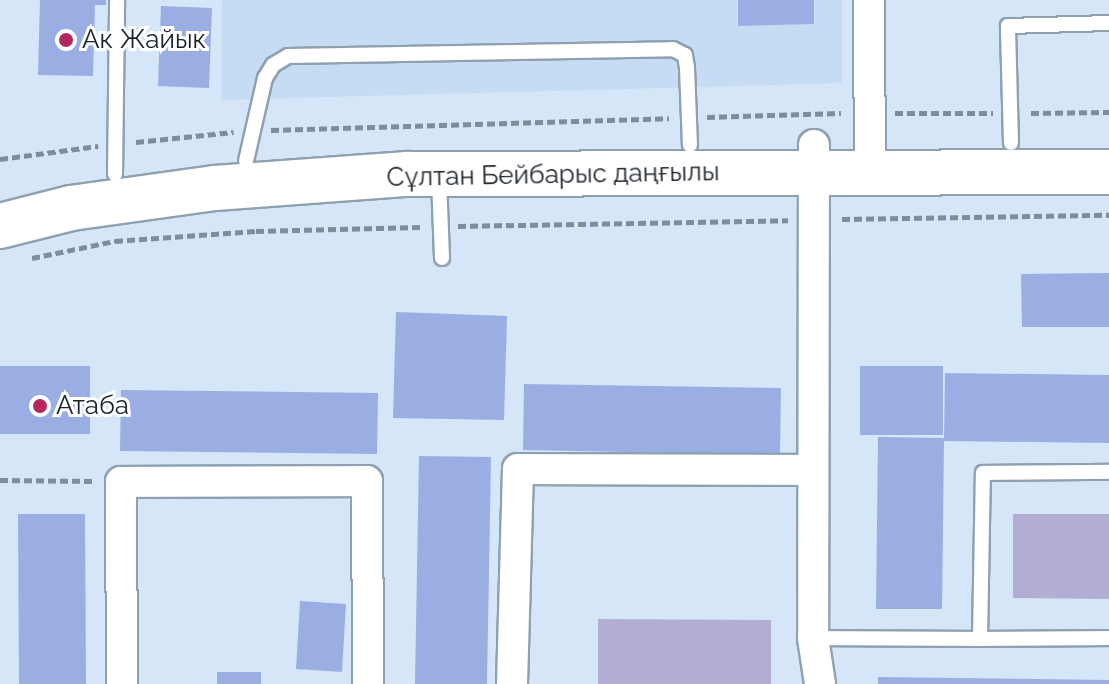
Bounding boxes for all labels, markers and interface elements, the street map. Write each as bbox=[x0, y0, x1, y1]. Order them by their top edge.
place label: Ак Жайык bbox=[82, 24, 206, 56]
marker: Ак Жайык bbox=[57, 31, 75, 49]
street label: Сұлтан Бейбарыс даңғылы bbox=[386, 156, 720, 194]
place label: Атаба bbox=[56, 390, 129, 422]
marker: Атаба bbox=[31, 397, 49, 415]

